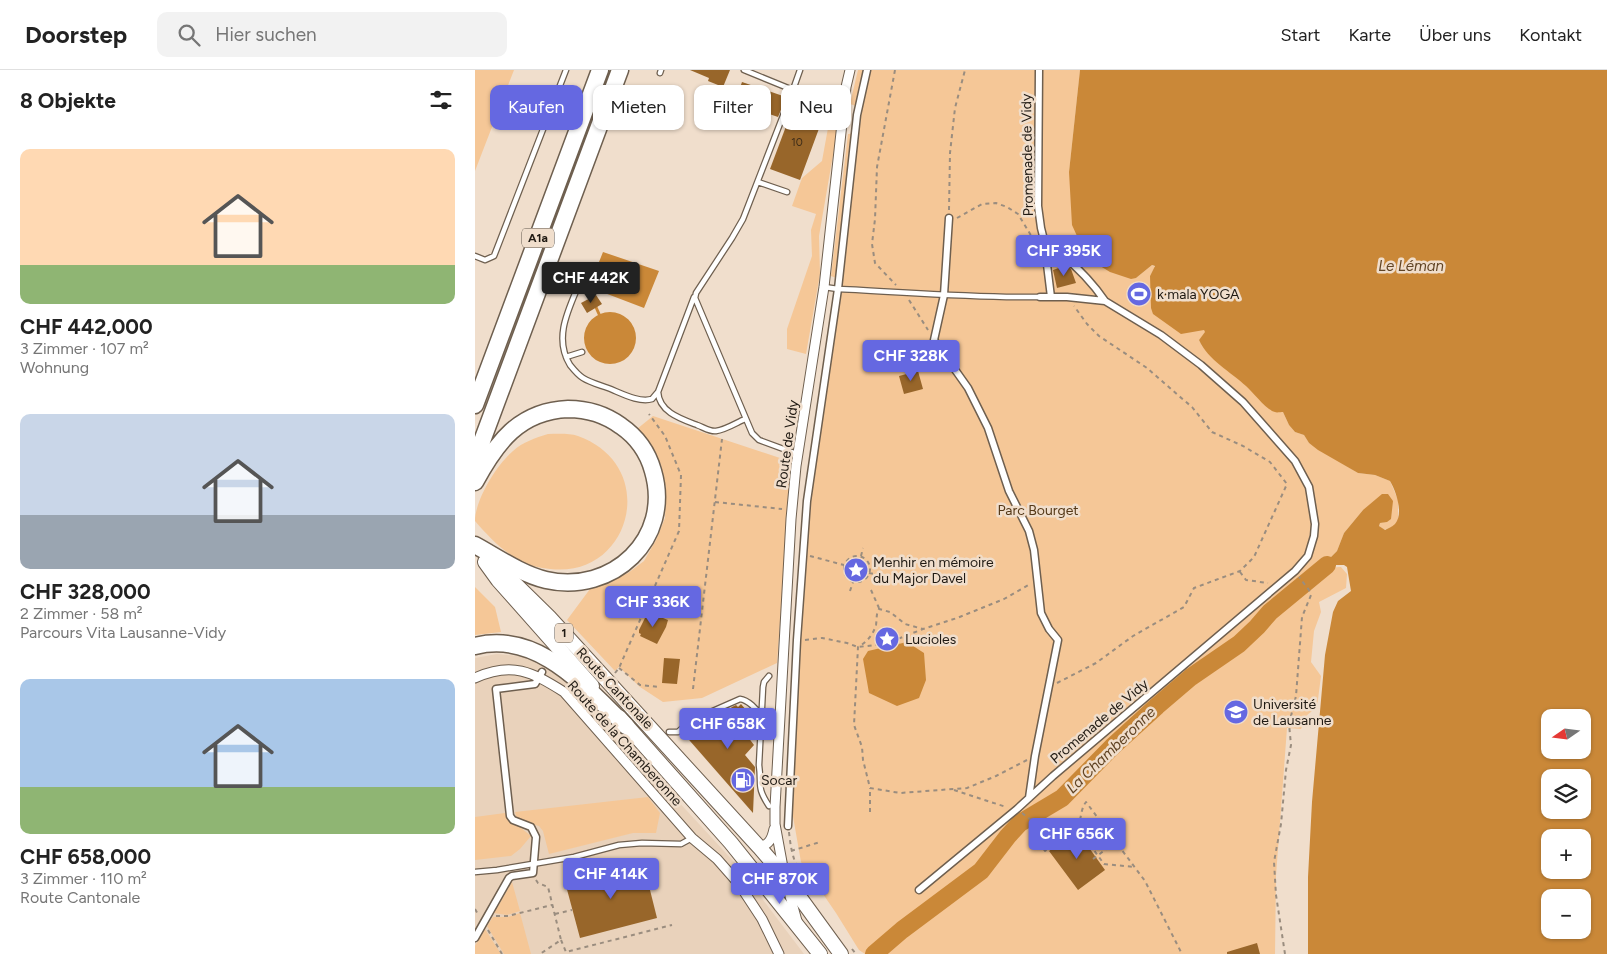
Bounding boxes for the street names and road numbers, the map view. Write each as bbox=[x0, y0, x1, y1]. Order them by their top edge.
street label: Promenade de Vidy bbox=[1018, 93, 1037, 216]
road number: A1a bbox=[522, 228, 554, 248]
street label: Route de Vidy bbox=[773, 398, 802, 489]
road number: 1 bbox=[555, 624, 573, 642]
street label: Route Cantonale bbox=[573, 644, 657, 733]
street label: Promenade de Vidy bbox=[1047, 675, 1152, 767]
street label: Route de la Chamberonne bbox=[564, 677, 686, 810]

